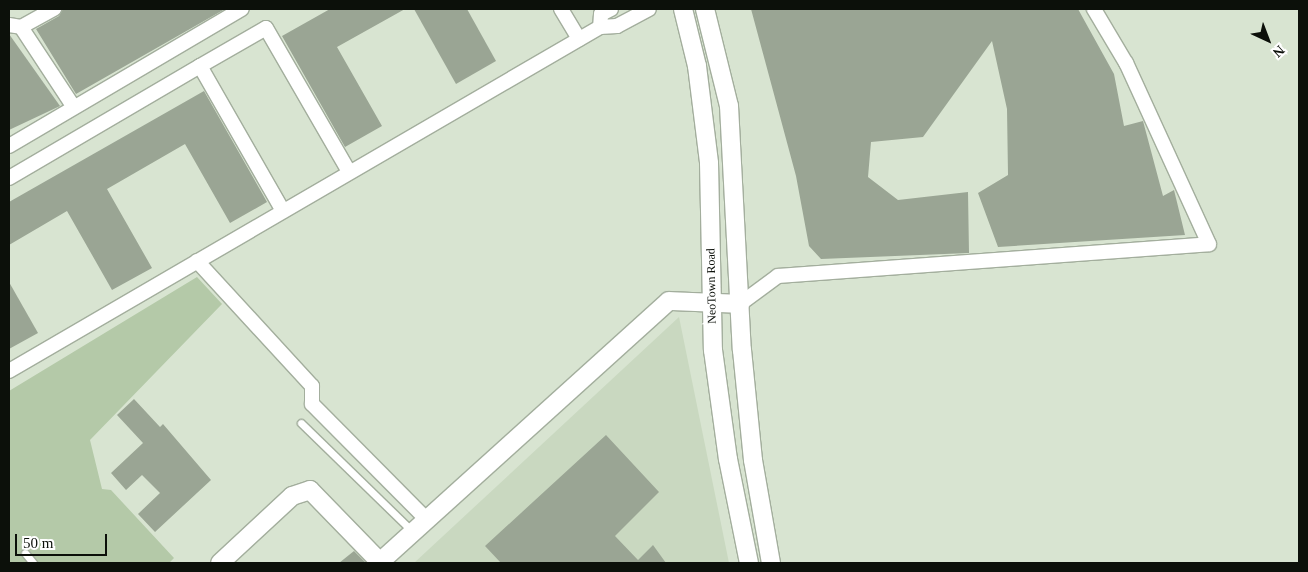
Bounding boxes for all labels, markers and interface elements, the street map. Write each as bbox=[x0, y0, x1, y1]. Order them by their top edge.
north arrow bbox=[1243, 15, 1293, 65]
text: N bbox=[1270, 42, 1287, 60]
street label: NeoTown Road bbox=[704, 248, 720, 324]
scale bar bbox=[18, 524, 110, 556]
text: 50 m bbox=[23, 535, 53, 551]

